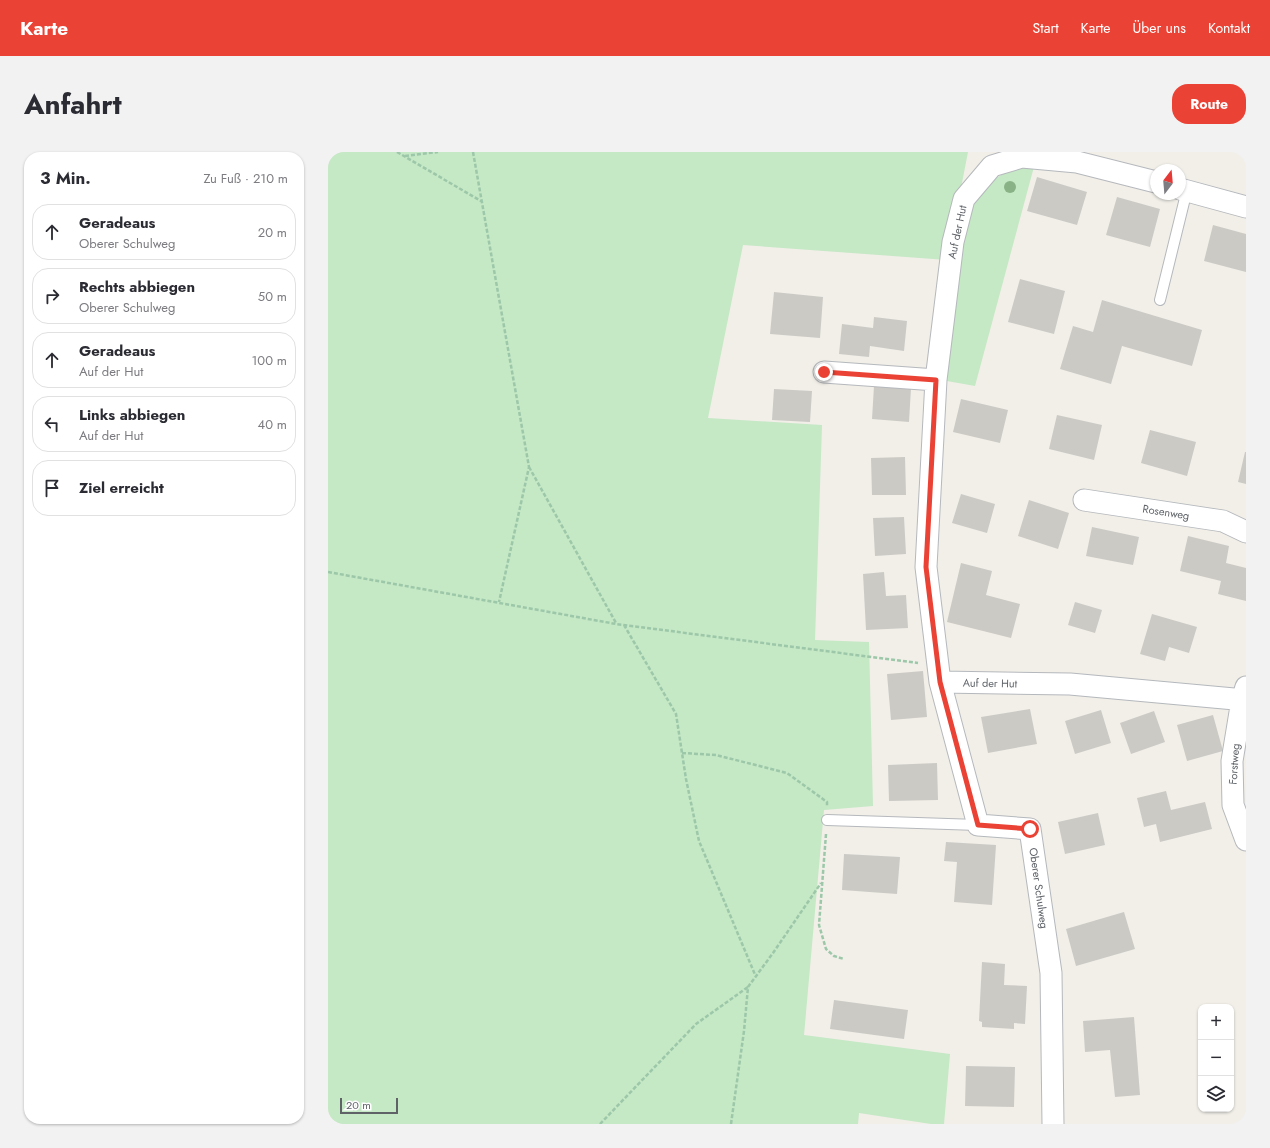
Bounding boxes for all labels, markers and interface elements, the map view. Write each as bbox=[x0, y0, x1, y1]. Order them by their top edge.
text: Karte bbox=[20, 15, 68, 42]
text: Start bbox=[1033, 18, 1059, 38]
text: Karte bbox=[1081, 18, 1111, 38]
text: Über uns bbox=[1133, 18, 1186, 38]
text: Kontakt bbox=[1208, 18, 1250, 38]
text: Anfahrt bbox=[24, 84, 122, 125]
button: Route bbox=[1172, 84, 1246, 124]
north arrow bbox=[1150, 164, 1186, 200]
text: 3 Min. bbox=[40, 166, 91, 190]
text: Zu Fuß · 210 m bbox=[203, 169, 288, 188]
street label: Auf der Hut bbox=[944, 203, 971, 260]
text: Geradeaus bbox=[79, 212, 155, 234]
icon: ahead bbox=[41, 221, 63, 243]
text: 20 m bbox=[258, 223, 287, 242]
text: Oberer Schulweg bbox=[79, 234, 175, 253]
text: Rechts abbiegen bbox=[79, 276, 195, 298]
icon: right bbox=[41, 285, 63, 307]
text: 50 m bbox=[258, 287, 287, 306]
text: Oberer Schulweg bbox=[79, 298, 175, 317]
text: Geradeaus bbox=[79, 340, 155, 362]
icon: ahead bbox=[41, 349, 63, 371]
text: 100 m bbox=[252, 351, 287, 370]
text: Auf der Hut bbox=[79, 362, 143, 381]
route end bbox=[815, 363, 833, 381]
text: Links abbiegen bbox=[79, 404, 185, 426]
icon: left bbox=[41, 413, 63, 435]
text: 40 m bbox=[258, 415, 287, 434]
text: Auf der Hut bbox=[79, 426, 143, 445]
icon: arrive bbox=[41, 477, 63, 499]
text: Ziel erreicht bbox=[79, 477, 164, 499]
street label: Rosenweg bbox=[1141, 500, 1191, 524]
street label: Auf der Hut bbox=[963, 675, 1018, 691]
street label: Forstweg bbox=[1225, 743, 1243, 785]
route start bbox=[1021, 820, 1039, 838]
street label: Oberer Schulweg bbox=[1025, 846, 1053, 930]
map controls bbox=[1198, 1004, 1234, 1112]
button: + bbox=[1198, 1004, 1234, 1040]
button: − bbox=[1198, 1040, 1234, 1076]
button: layers bbox=[1198, 1076, 1234, 1112]
scale bar bbox=[340, 1096, 398, 1115]
text: 20 m bbox=[346, 1097, 371, 1113]

